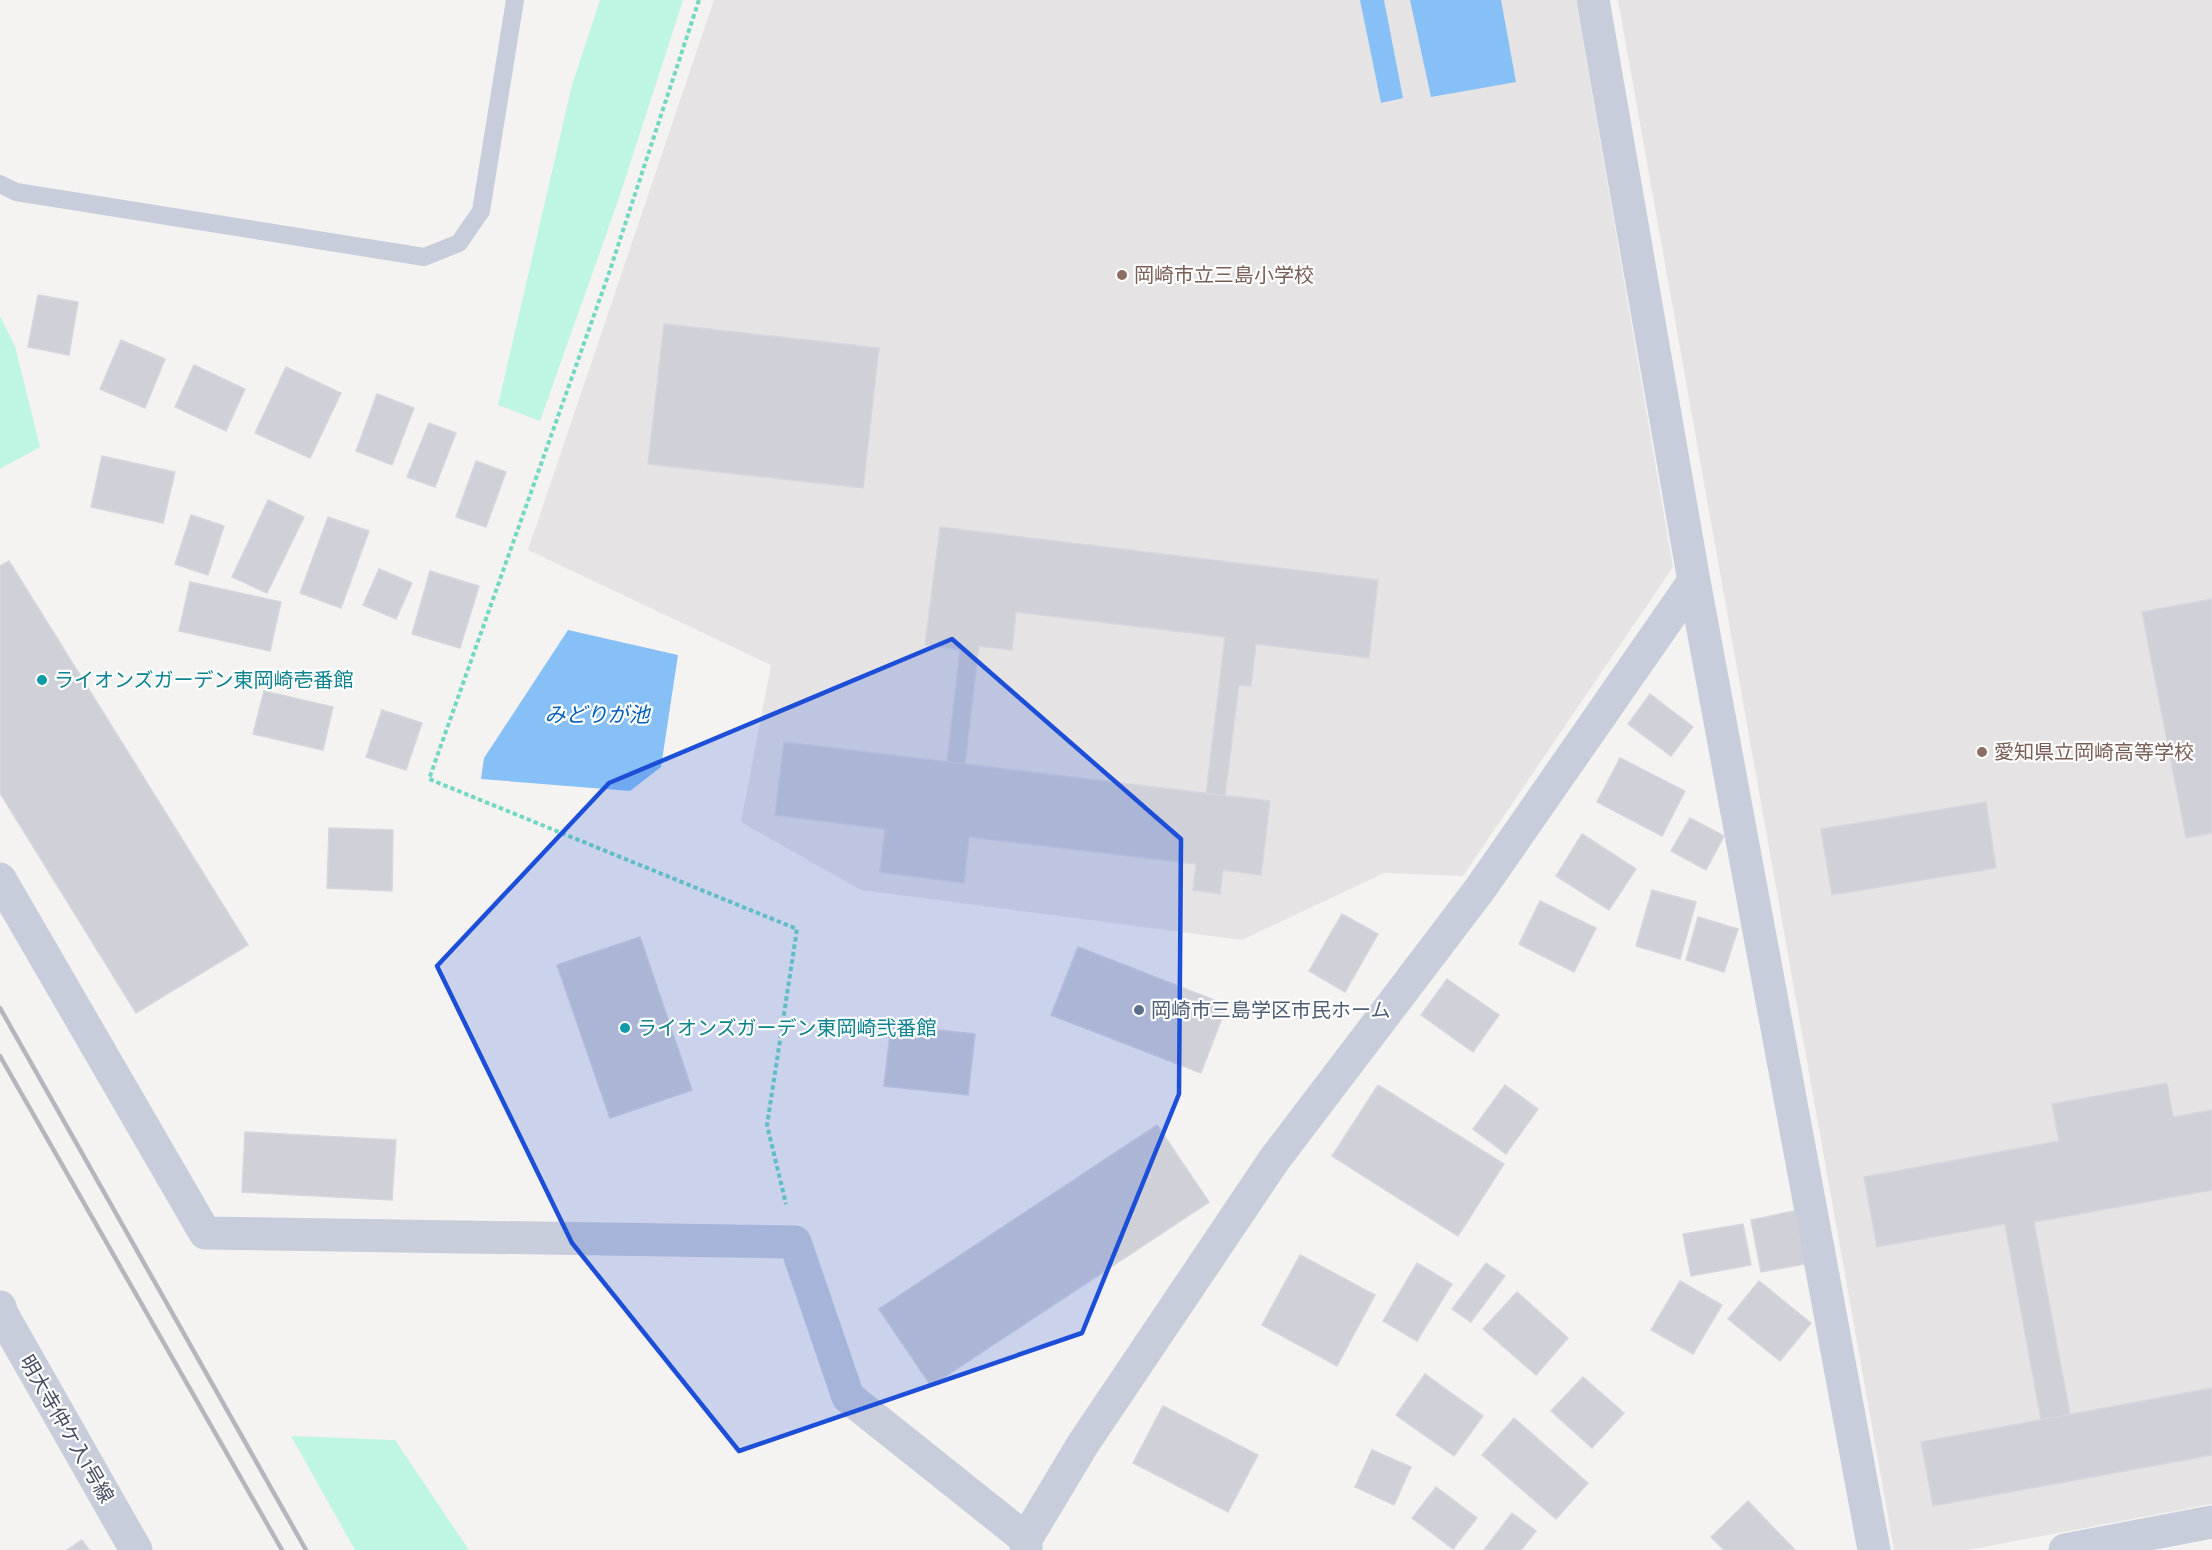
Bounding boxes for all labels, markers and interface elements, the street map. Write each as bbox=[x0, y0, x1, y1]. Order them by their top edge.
place label: 岡崎市立三島小学校 bbox=[1134, 264, 1314, 287]
marker: 岡崎市立三島小学校 bbox=[1115, 268, 1129, 282]
place label: ライオンズガーデン東岡崎壱番館 bbox=[54, 669, 354, 692]
marker: ライオンズガーデン東岡崎壱番館 bbox=[35, 673, 49, 687]
water label: みどりが池 bbox=[545, 703, 651, 727]
place label: 愛知県立岡崎高等学校 bbox=[1994, 741, 2194, 764]
marker: 愛知県立岡崎高等学校 bbox=[1975, 745, 1989, 759]
place label: 岡崎市三島学区市民ホーム bbox=[1151, 999, 1390, 1022]
marker: 岡崎市三島学区市民ホーム bbox=[1132, 1003, 1146, 1017]
place label: ライオンズガーデン東岡崎弐番館 bbox=[637, 1017, 937, 1040]
marker: ライオンズガーデン東岡崎弐番館 bbox=[618, 1021, 632, 1035]
street label: 明大寺仲ケ入1号線 bbox=[15, 1351, 118, 1507]

